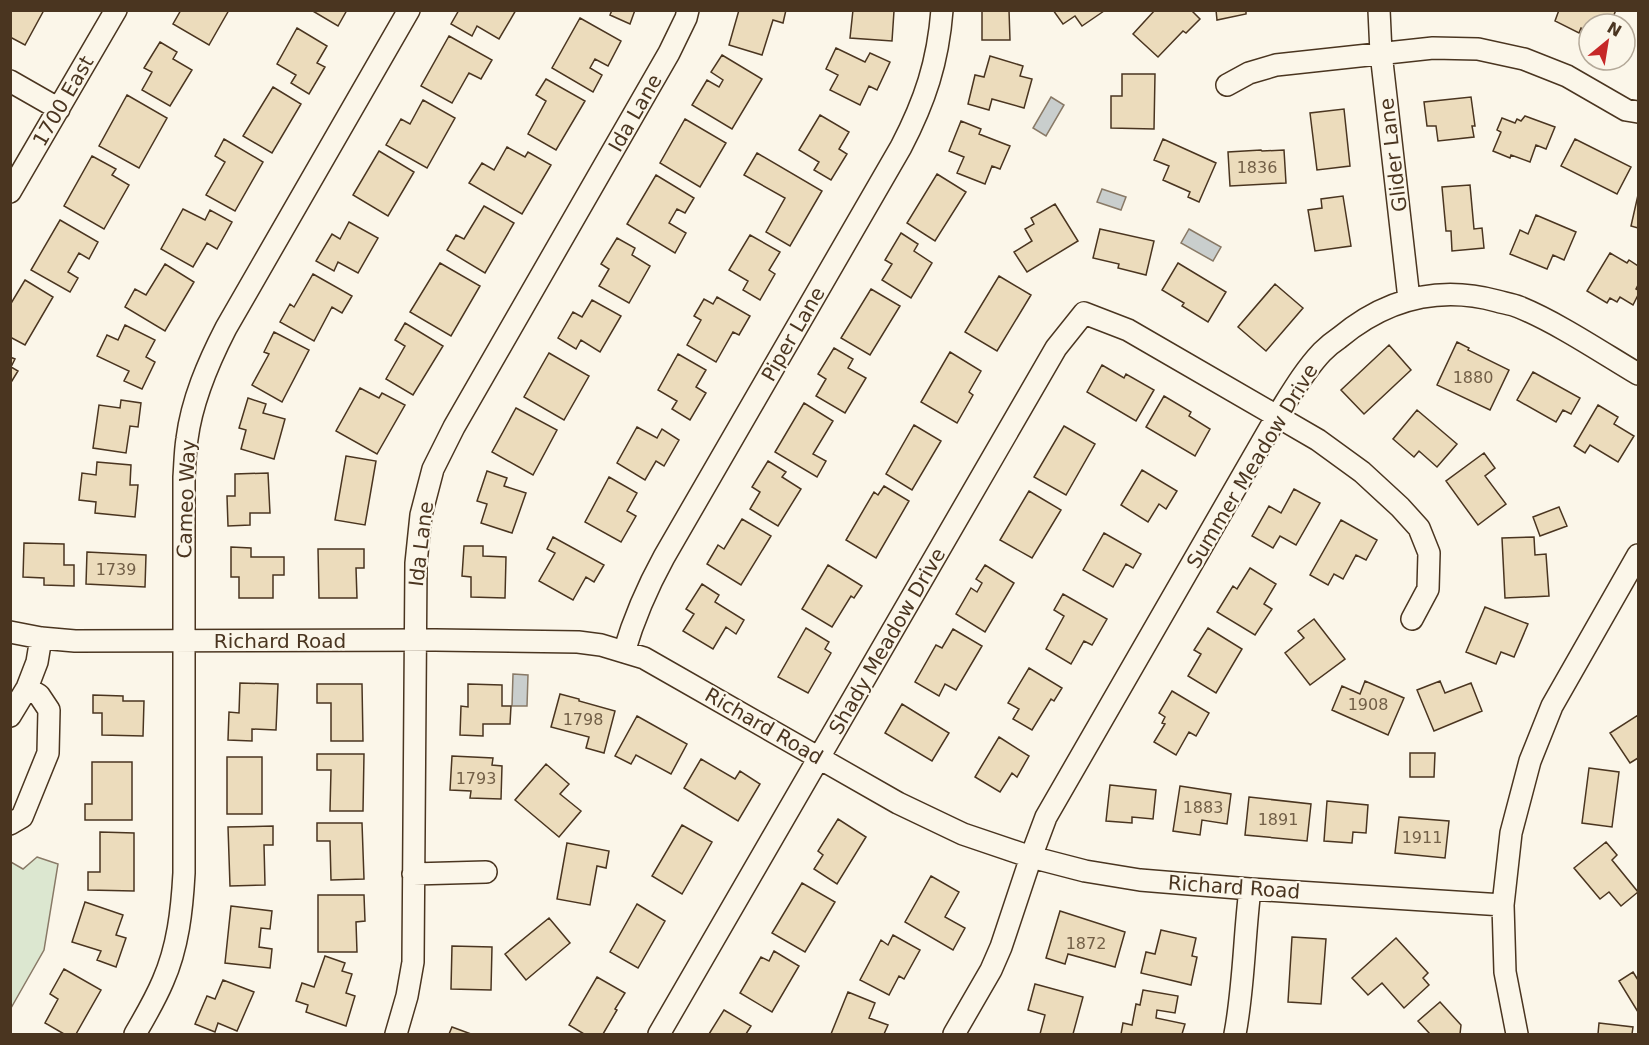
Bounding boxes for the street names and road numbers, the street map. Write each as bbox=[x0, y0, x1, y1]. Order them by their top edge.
street label: 1700 East bbox=[28, 51, 99, 150]
street label: Ida Lane bbox=[603, 70, 667, 156]
street label: Glider Lane bbox=[1374, 97, 1412, 213]
street label: Piper Lane bbox=[756, 282, 830, 386]
street label: Summer Meadow Drive bbox=[1181, 360, 1323, 572]
street label: Cameo Way bbox=[172, 439, 200, 559]
street label: Ida Lane bbox=[404, 500, 438, 588]
street label: Shady Meadow Drive bbox=[824, 543, 950, 739]
street label: Richard Road bbox=[214, 629, 346, 653]
street label: Richard Road bbox=[701, 682, 827, 770]
street label: Richard Road bbox=[1167, 870, 1301, 904]

